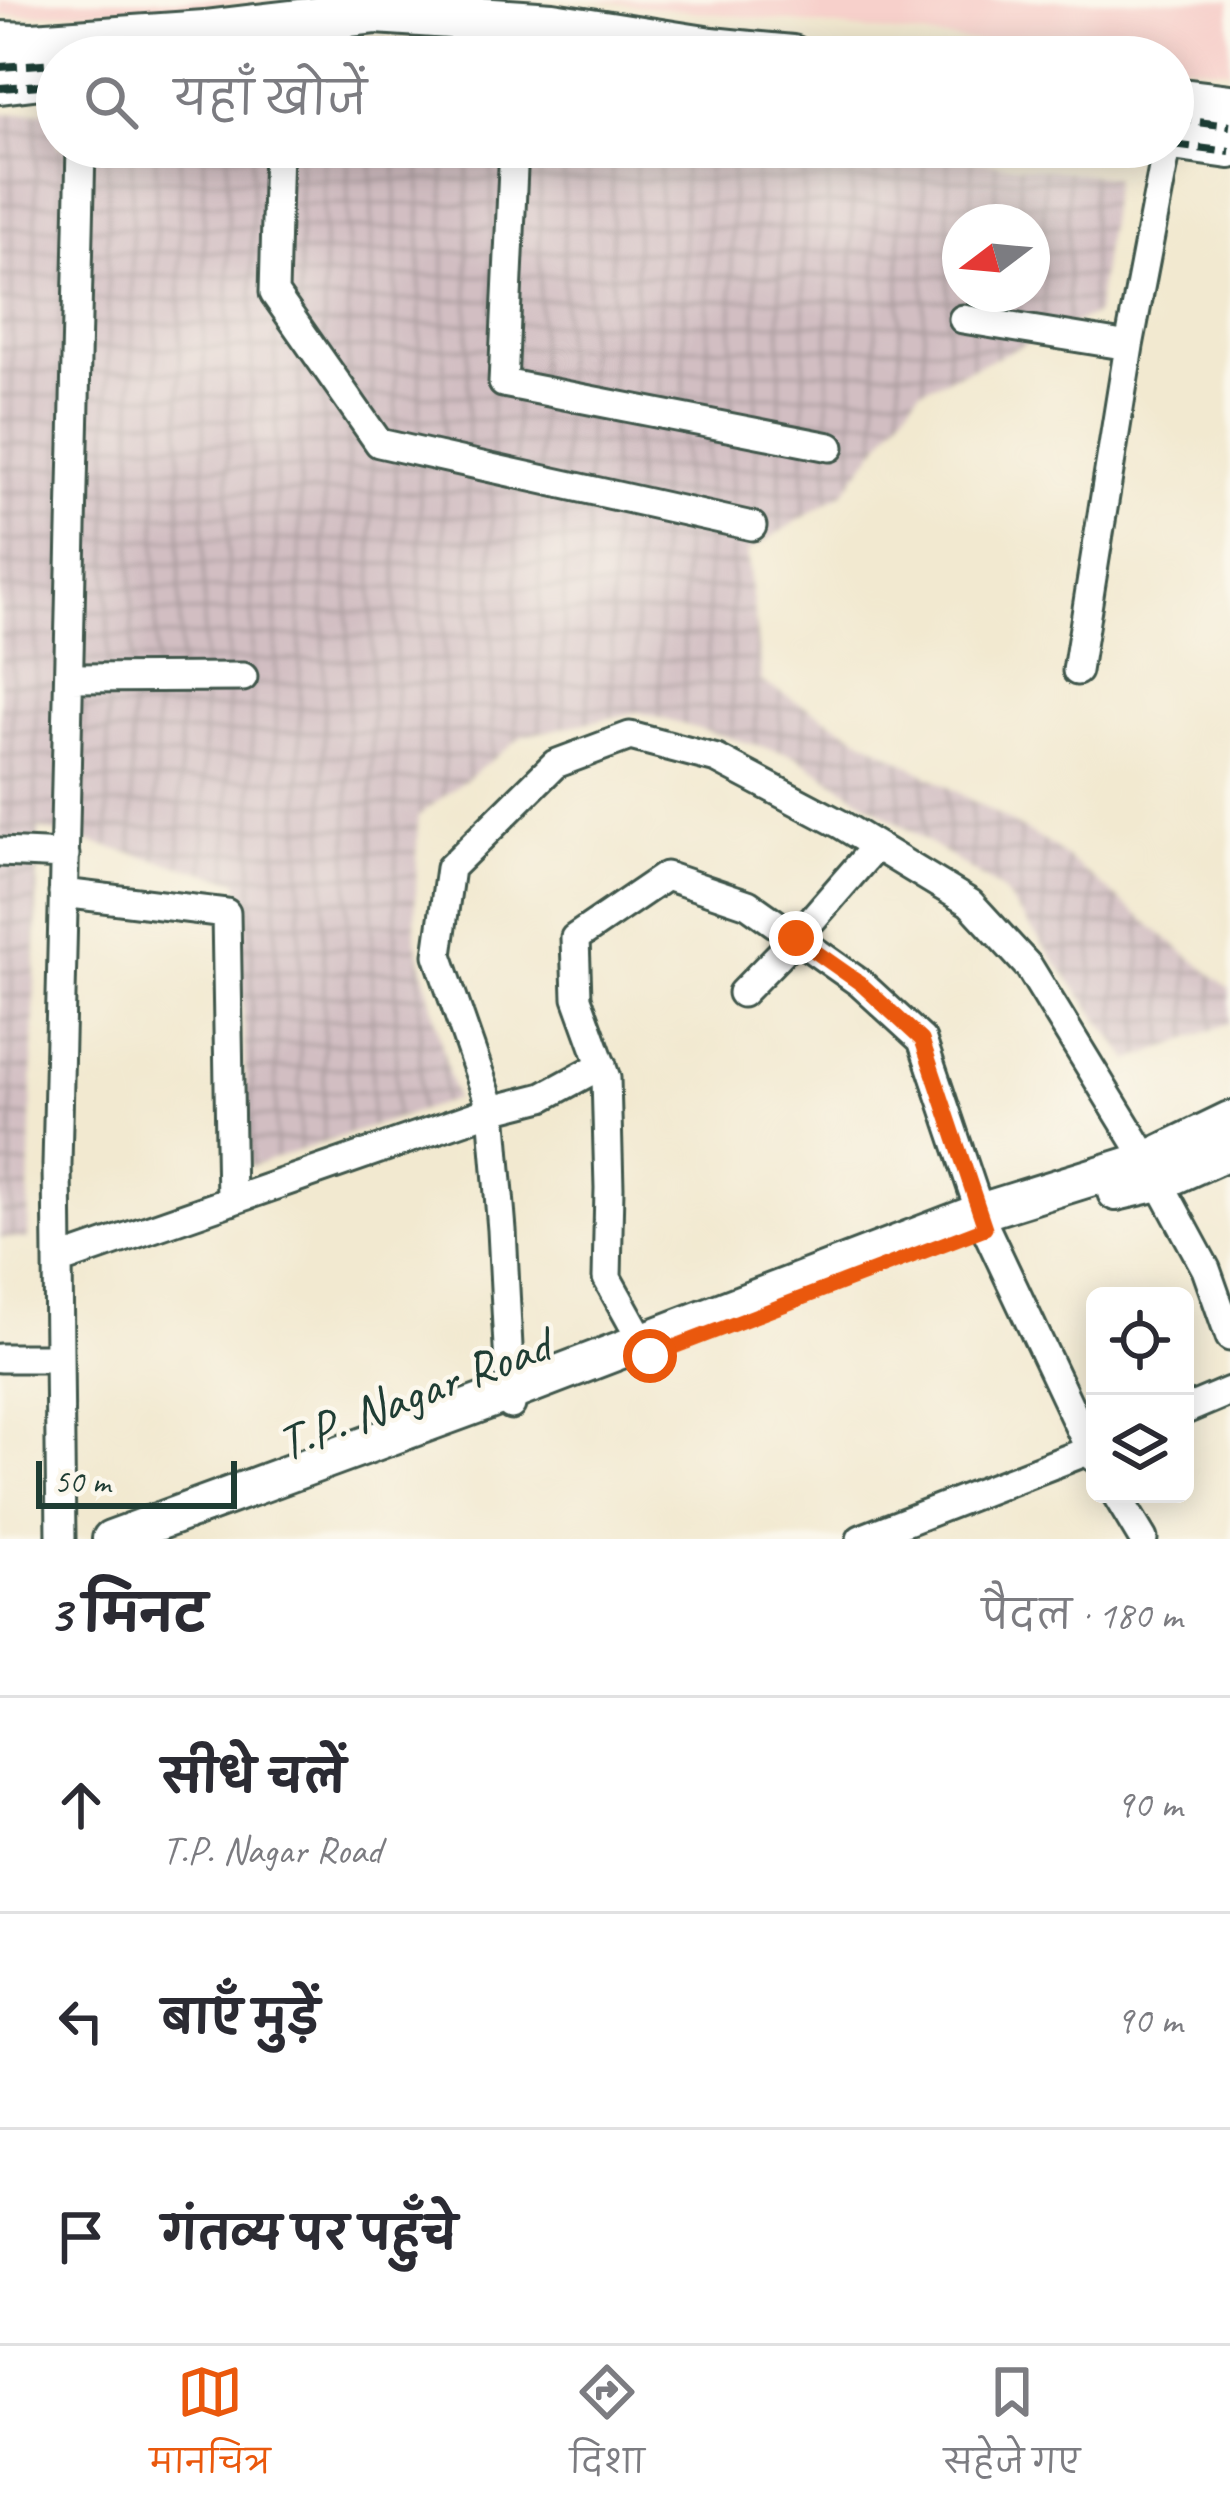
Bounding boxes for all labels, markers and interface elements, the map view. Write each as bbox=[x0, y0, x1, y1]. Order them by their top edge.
search box bbox=[36, 36, 1194, 168]
icon: search bbox=[78, 69, 144, 135]
text: यहाँ खोजें bbox=[174, 71, 367, 128]
north arrow bbox=[942, 204, 1050, 312]
route end bbox=[769, 911, 823, 965]
map controls bbox=[1086, 1287, 1194, 1503]
button: locate bbox=[1086, 1287, 1194, 1395]
street label: T.P. Nagar Road bbox=[268, 1310, 565, 1475]
route start bbox=[623, 1329, 677, 1383]
button: layers bbox=[1086, 1395, 1194, 1503]
scale bar bbox=[36, 1455, 237, 1508]
text: 50 m bbox=[54, 1461, 110, 1503]
text: 3 मिनट bbox=[48, 1582, 207, 1646]
text: पैदल · 180 m bbox=[982, 1591, 1182, 1640]
text: सीधे चलें bbox=[162, 1749, 346, 1806]
icon: ahead bbox=[48, 1772, 114, 1838]
text: 90 m bbox=[1116, 1780, 1182, 1829]
text: T.P. Nagar Road bbox=[162, 1826, 382, 1875]
icon: left bbox=[48, 1988, 114, 2054]
text: बाएँ मुड़ें bbox=[162, 1990, 319, 2047]
text: 90 m bbox=[1116, 1996, 1182, 2045]
icon: arrive bbox=[48, 2204, 114, 2270]
text: गंतव्य पर पहुँचे bbox=[162, 2206, 457, 2263]
tab: मानचित्र bbox=[150, 2359, 271, 2498]
tab: दिशा bbox=[570, 2359, 645, 2498]
tab: सहेजे गए bbox=[944, 2359, 1080, 2498]

